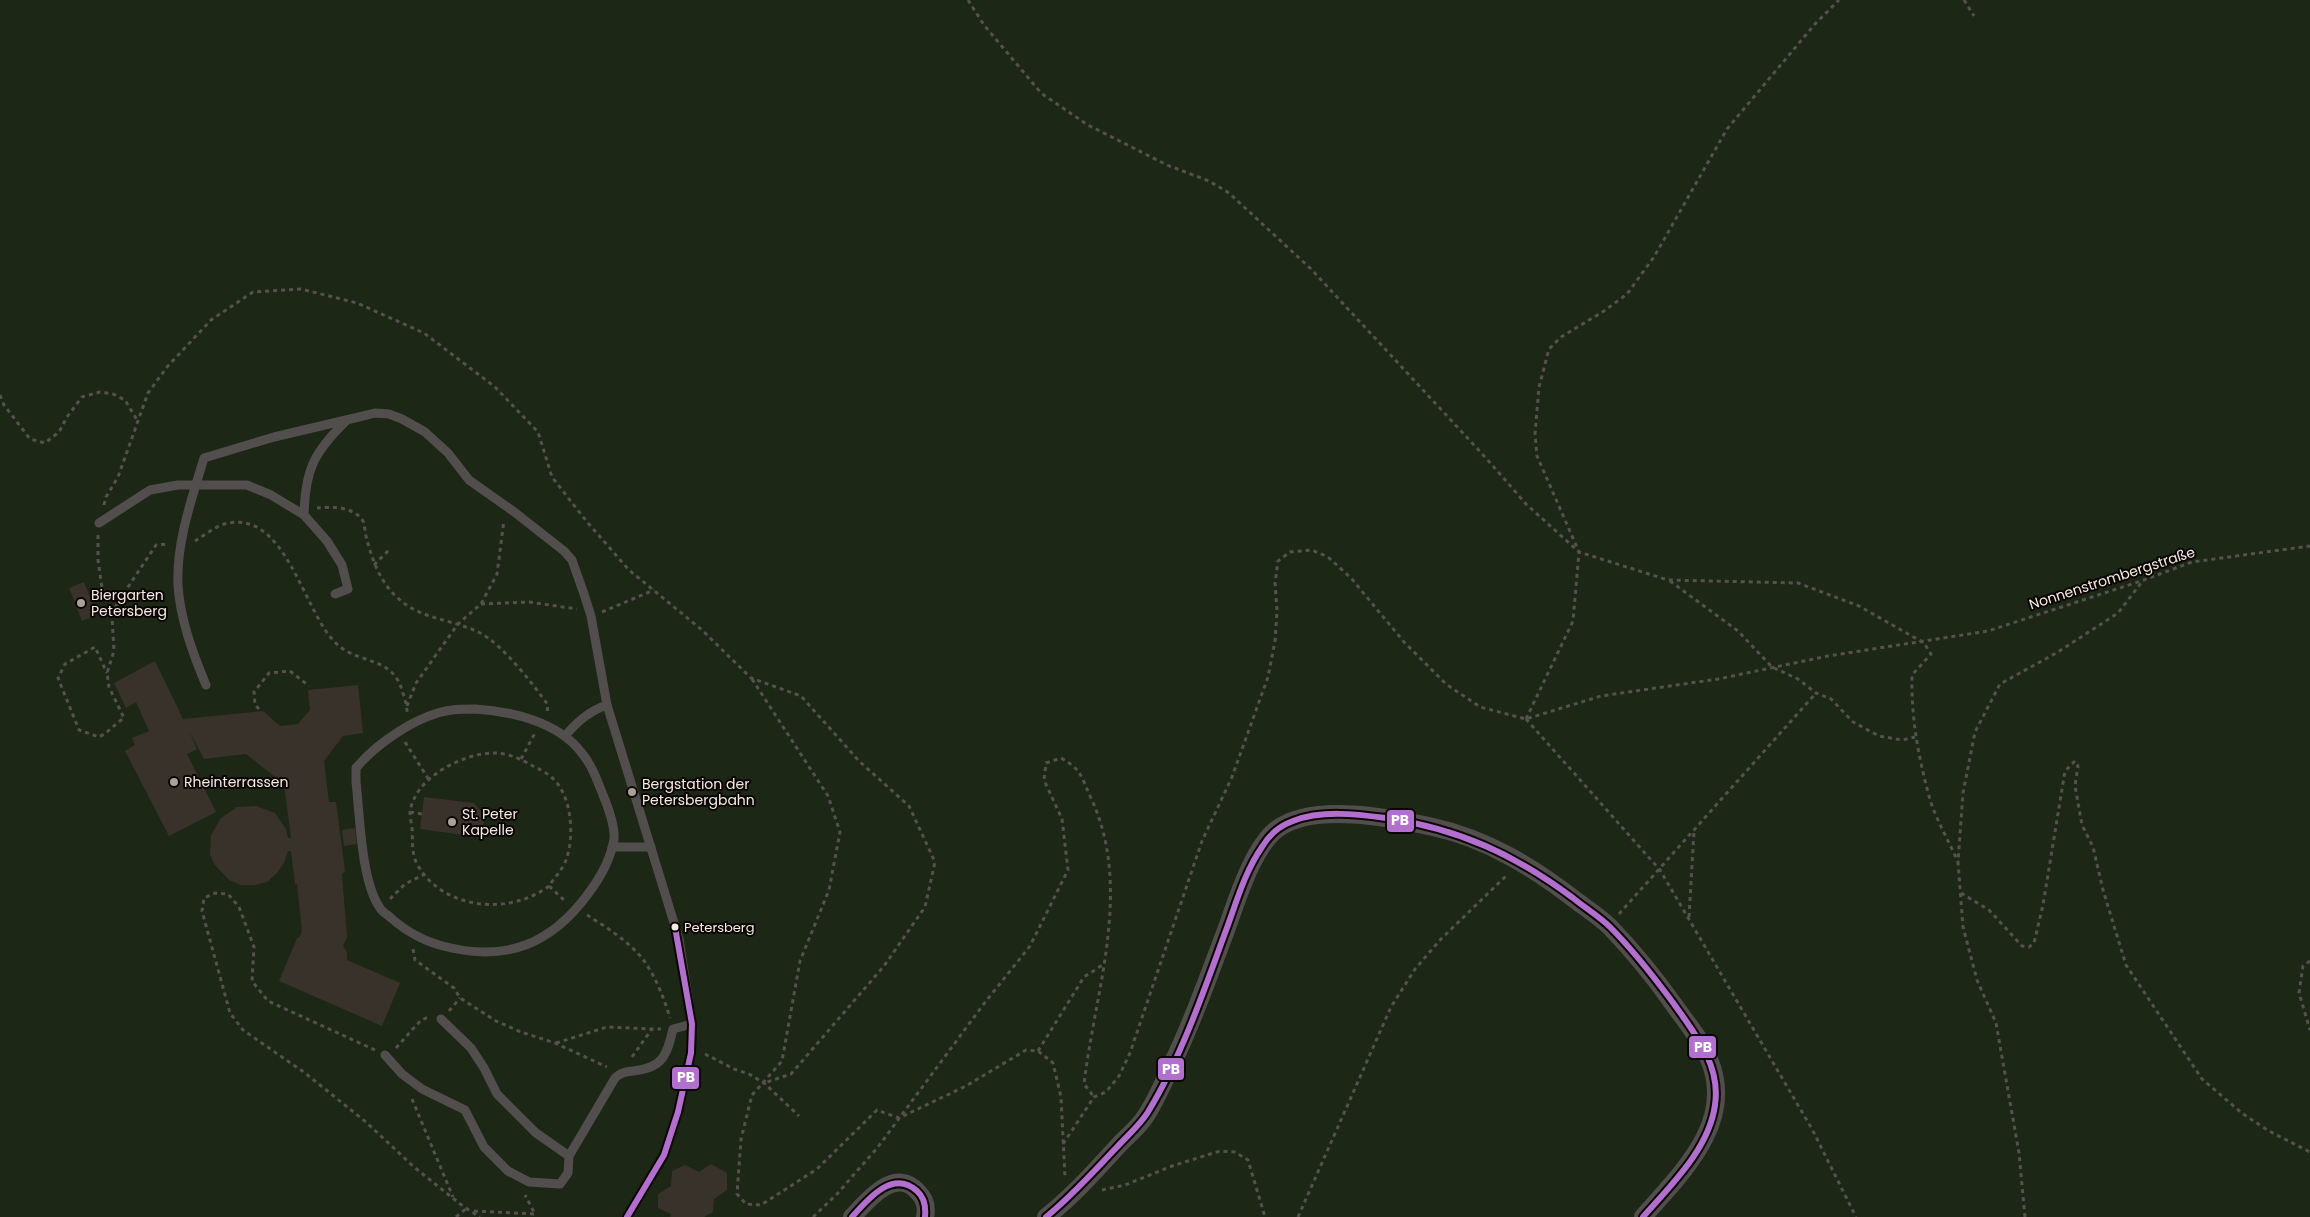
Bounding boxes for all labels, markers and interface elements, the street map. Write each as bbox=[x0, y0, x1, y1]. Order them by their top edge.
street label: Nonnenstrombergstraße bbox=[2026, 542, 2198, 614]
place label: Biergarten Petersberg bbox=[91, 585, 167, 621]
marker: Biergarten Petersberg bbox=[75, 597, 87, 609]
place label: Rheinterrassen bbox=[184, 772, 289, 792]
place label: Bergstation der Petersbergbahn bbox=[642, 774, 755, 810]
marker: Rheinterrassen bbox=[168, 776, 180, 788]
marker: Bergstation der Petersbergbahn bbox=[626, 786, 638, 798]
place label: St. Peter Kapelle bbox=[462, 804, 518, 840]
line badge: PB bbox=[1386, 809, 1415, 833]
text: PB bbox=[1391, 810, 1409, 830]
marker: St. Peter Kapelle bbox=[446, 816, 458, 828]
place label: Petersberg bbox=[684, 918, 755, 937]
marker: Petersberg bbox=[670, 922, 680, 932]
line badge: PB bbox=[1688, 1035, 1717, 1059]
text: PB bbox=[1694, 1037, 1712, 1057]
line badge: PB bbox=[1157, 1057, 1185, 1081]
text: PB bbox=[1162, 1059, 1180, 1079]
line badge: PB bbox=[671, 1066, 700, 1090]
text: PB bbox=[677, 1067, 695, 1087]

